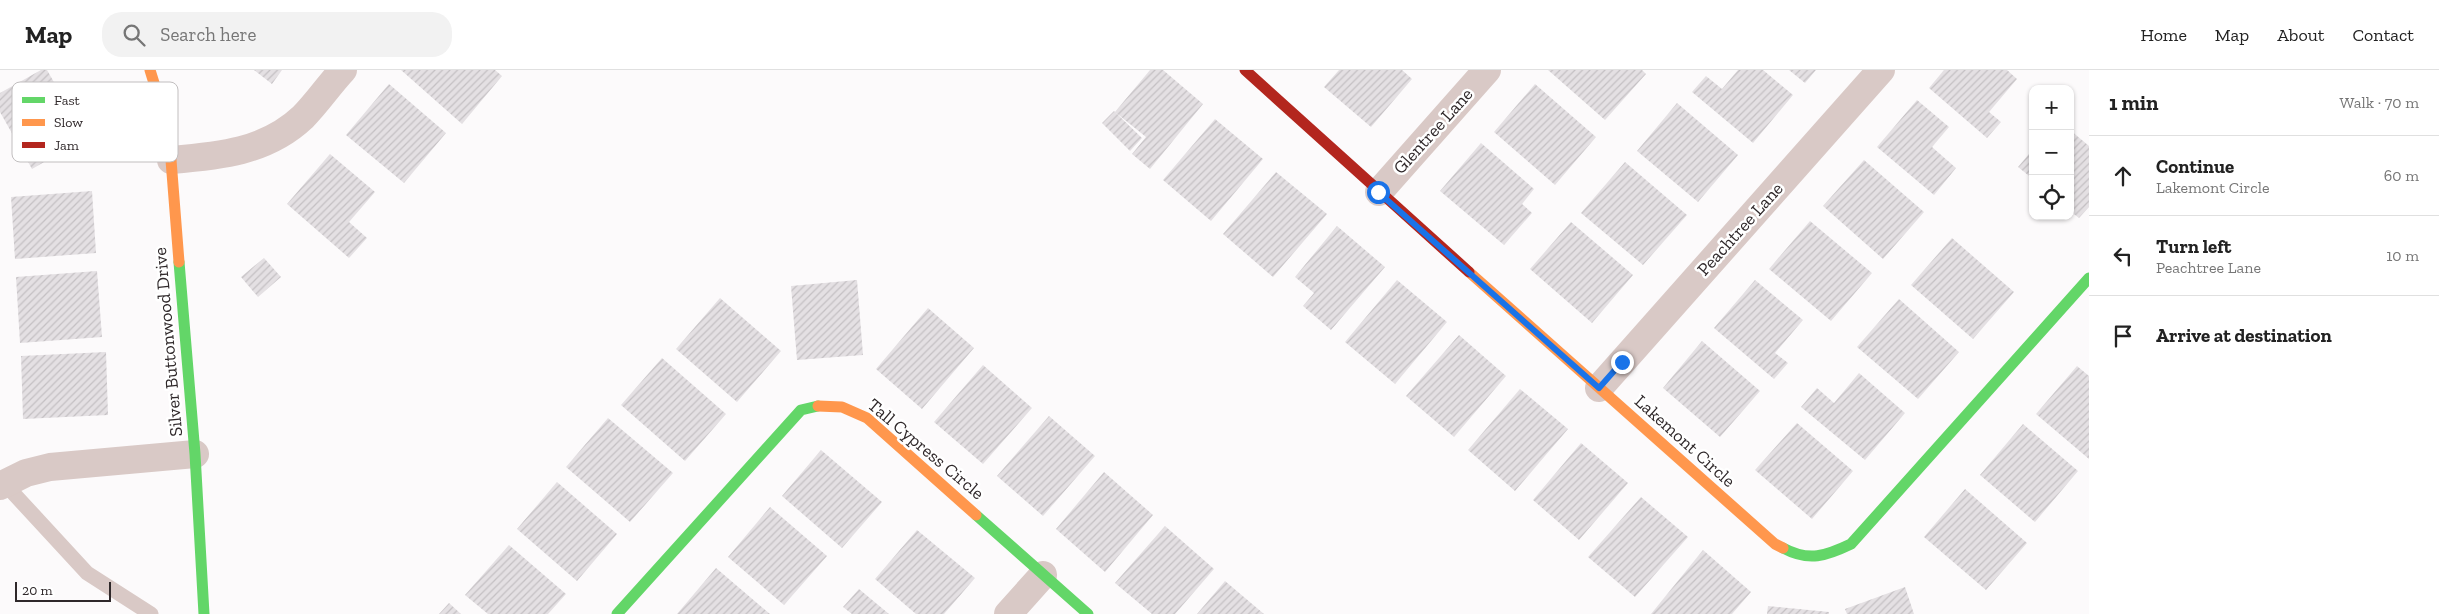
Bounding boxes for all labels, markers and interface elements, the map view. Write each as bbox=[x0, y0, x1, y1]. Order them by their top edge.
search box bbox=[102, 12, 452, 57]
text: Map bbox=[25, 20, 72, 49]
icon: search bbox=[120, 21, 148, 49]
text: Search here bbox=[160, 23, 257, 46]
text: Home bbox=[2140, 24, 2187, 46]
text: Map bbox=[2215, 24, 2249, 46]
text: About bbox=[2277, 24, 2324, 46]
text: Contact bbox=[2352, 24, 2414, 46]
legend bbox=[12, 82, 178, 162]
street label: Glentree Lane bbox=[1389, 83, 1477, 179]
map controls bbox=[2029, 85, 2074, 220]
button: + bbox=[2029, 85, 2074, 130]
text: 1 min bbox=[2109, 90, 2159, 115]
text: Fast bbox=[54, 92, 81, 109]
text: Walk · 70 m bbox=[2339, 93, 2419, 112]
text: Slow bbox=[54, 114, 83, 131]
button: − bbox=[2029, 130, 2074, 175]
text: Jam bbox=[54, 137, 79, 154]
text: Continue bbox=[2156, 155, 2234, 178]
icon: ahead bbox=[2109, 162, 2137, 190]
text: 60 m bbox=[2384, 166, 2419, 185]
button: locate bbox=[2029, 175, 2074, 220]
street label: Peachtree Lane bbox=[1692, 178, 1788, 280]
text: Lakemont Circle bbox=[2156, 178, 2269, 197]
route start bbox=[1367, 181, 1390, 204]
text: Turn left bbox=[2156, 235, 2231, 258]
icon: left bbox=[2109, 242, 2137, 270]
text: 10 m bbox=[2386, 246, 2419, 265]
street label: Silver Buttonwood Drive bbox=[149, 247, 187, 437]
text: Peachtree Lane bbox=[2156, 258, 2261, 277]
icon: arrive bbox=[2109, 322, 2137, 350]
text: Arrive at destination bbox=[2156, 324, 2332, 347]
route end bbox=[1611, 351, 1634, 374]
street label: Lakemont Circle bbox=[1630, 390, 1740, 492]
street label: Tall Cypress Circle bbox=[863, 394, 989, 504]
scale bar bbox=[15, 579, 111, 602]
text: 20 m bbox=[22, 582, 53, 599]

